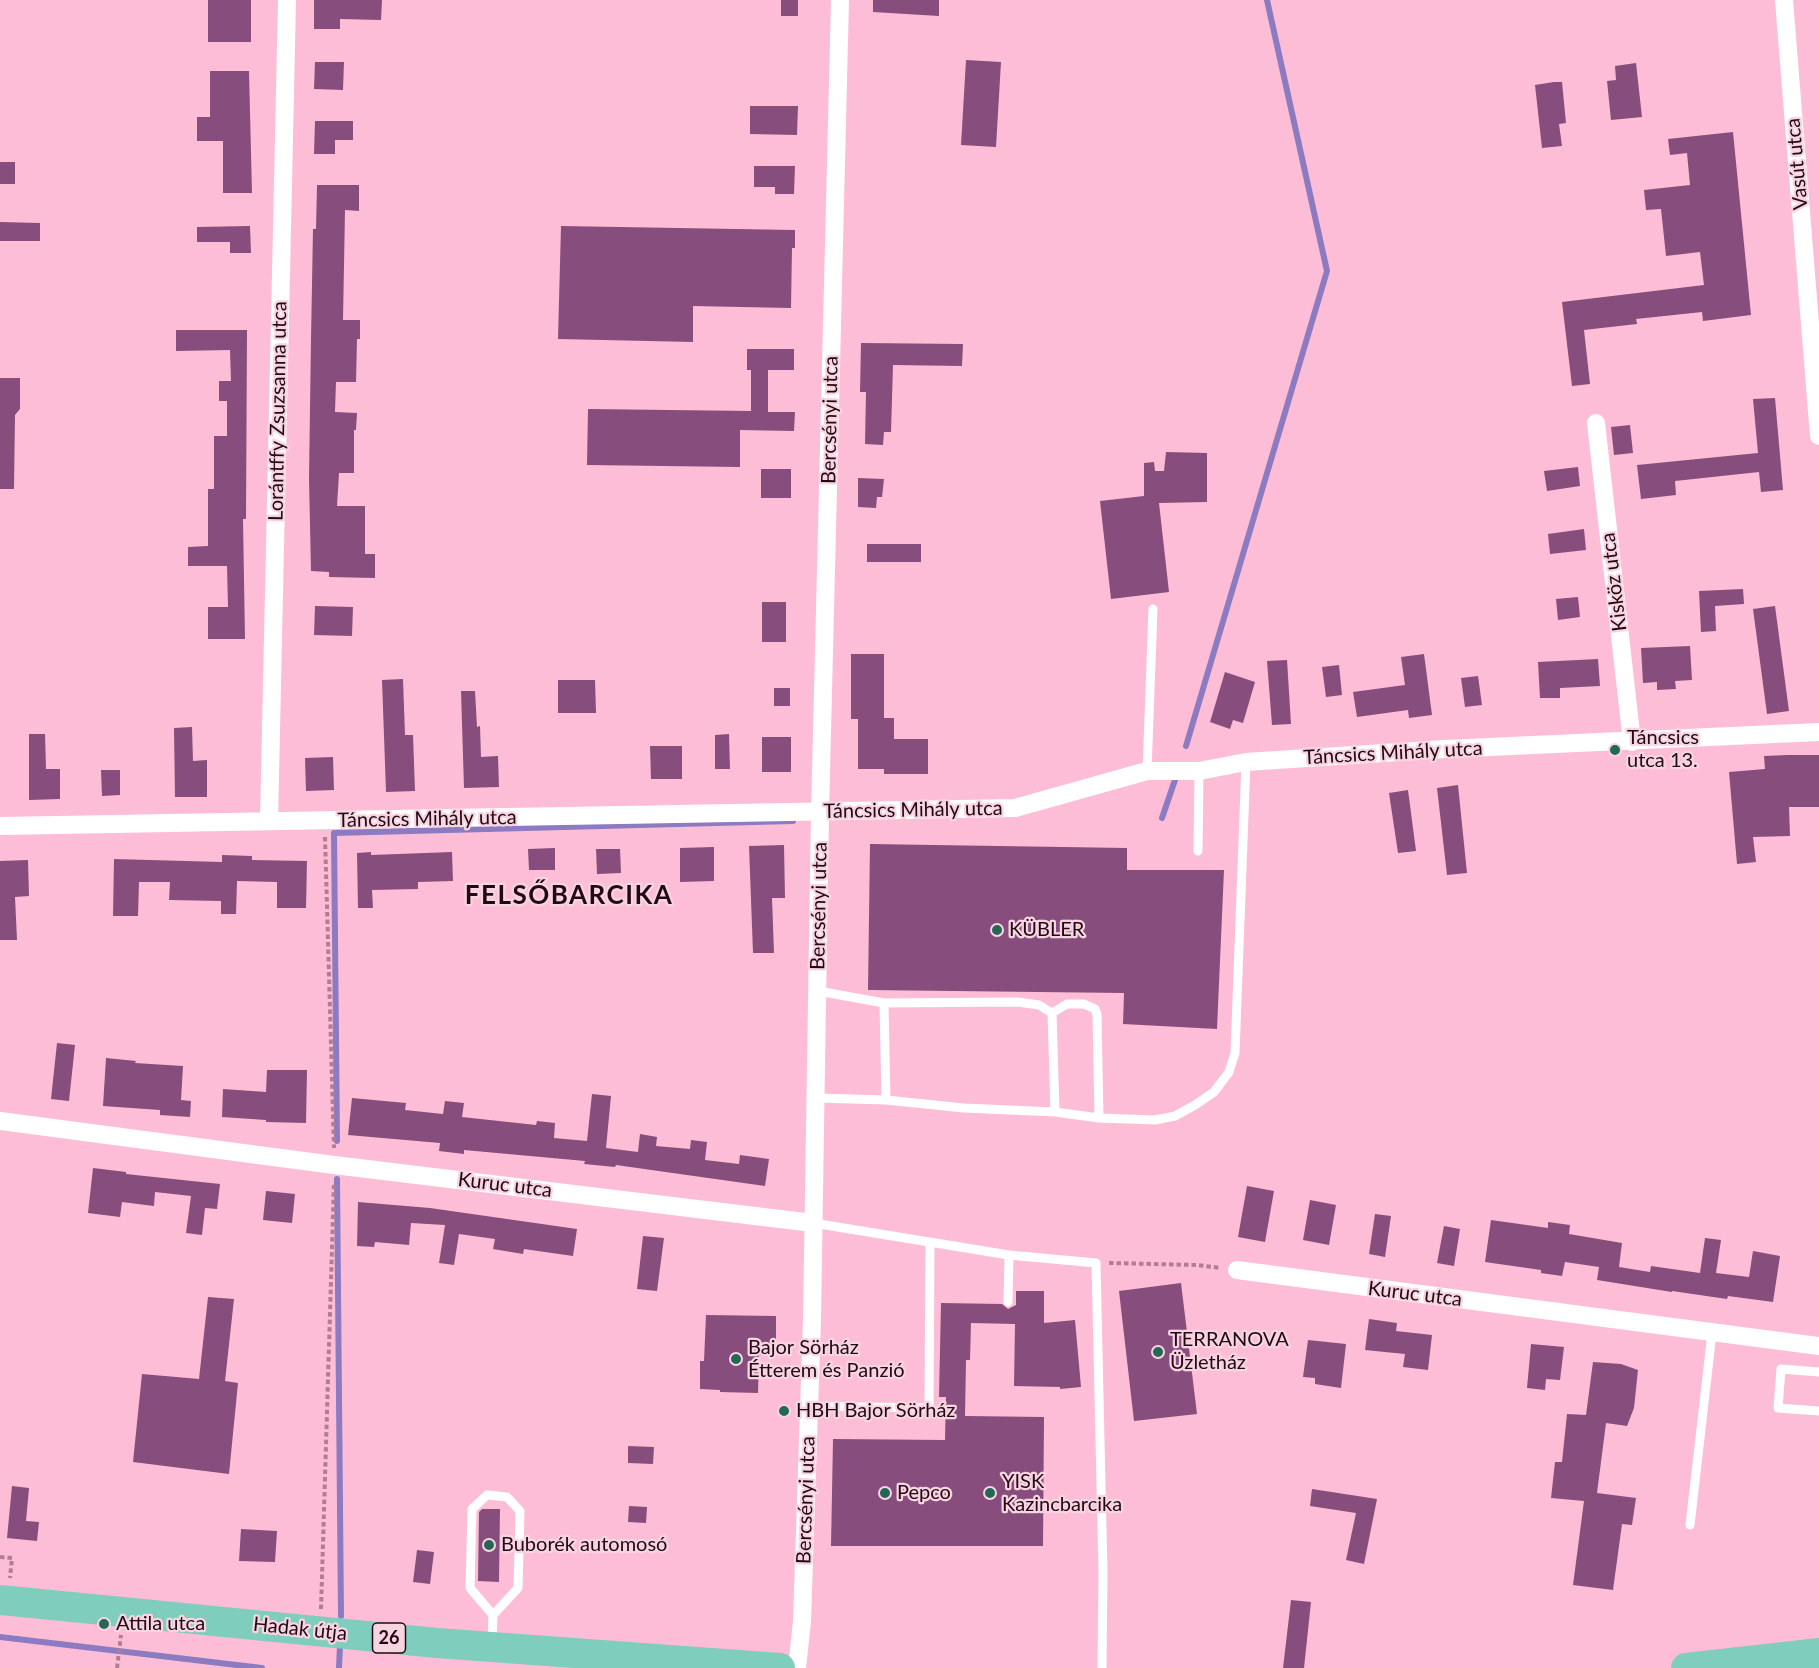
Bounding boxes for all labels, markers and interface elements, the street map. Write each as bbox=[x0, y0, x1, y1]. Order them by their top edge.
street label: Vasút utca bbox=[1781, 117, 1813, 211]
street label: Lorántffy Zsuzsanna utca bbox=[264, 301, 292, 521]
street label: Bercsényi utca bbox=[817, 356, 843, 484]
street label: Kisköz utca bbox=[1596, 531, 1632, 633]
place label: Táncsics utca 13. bbox=[1627, 726, 1699, 773]
street label: Táncsics Mihály utca bbox=[1303, 736, 1483, 770]
marker: Táncsics utca 13. bbox=[1608, 743, 1622, 757]
street label: Táncsics Mihály utca bbox=[823, 796, 1003, 824]
street label: Táncsics Mihály utca bbox=[337, 805, 517, 833]
street label: Bercsényi utca bbox=[806, 842, 832, 970]
district label: FELSŐBARCIKA bbox=[465, 880, 673, 912]
place label: KÜBLER bbox=[1009, 918, 1084, 942]
marker: KÜBLER bbox=[990, 923, 1004, 937]
street label: Kuruc utca bbox=[457, 1167, 553, 1203]
street label: Kuruc utca bbox=[1367, 1276, 1463, 1312]
place label: TERRANOVA Üzletház bbox=[1170, 1328, 1289, 1375]
place label: Bajor Sörház Étterem és Panzió bbox=[748, 1336, 905, 1383]
marker: TERRANOVA Üzletház bbox=[1151, 1345, 1165, 1359]
marker: Bajor Sörház Étterem és Panzió bbox=[729, 1352, 743, 1366]
place label: HBH Bajor Sörház bbox=[796, 1399, 955, 1423]
marker: HBH Bajor Sörház bbox=[777, 1404, 791, 1418]
street label: Bercsényi utca bbox=[792, 1436, 820, 1564]
place label: YISK Kazincbarcika bbox=[1002, 1470, 1122, 1517]
place label: Pepco bbox=[897, 1481, 951, 1505]
marker: Pepco bbox=[878, 1486, 892, 1500]
marker: YISK Kazincbarcika bbox=[983, 1486, 997, 1500]
place label: Buborék automosó bbox=[501, 1533, 667, 1557]
marker: Buborék automosó bbox=[482, 1538, 496, 1552]
place label: Attila utca bbox=[116, 1612, 205, 1636]
street label: Hadak útja bbox=[252, 1612, 348, 1646]
marker: Attila utca bbox=[97, 1617, 111, 1631]
road number: 26 bbox=[372, 1623, 406, 1653]

